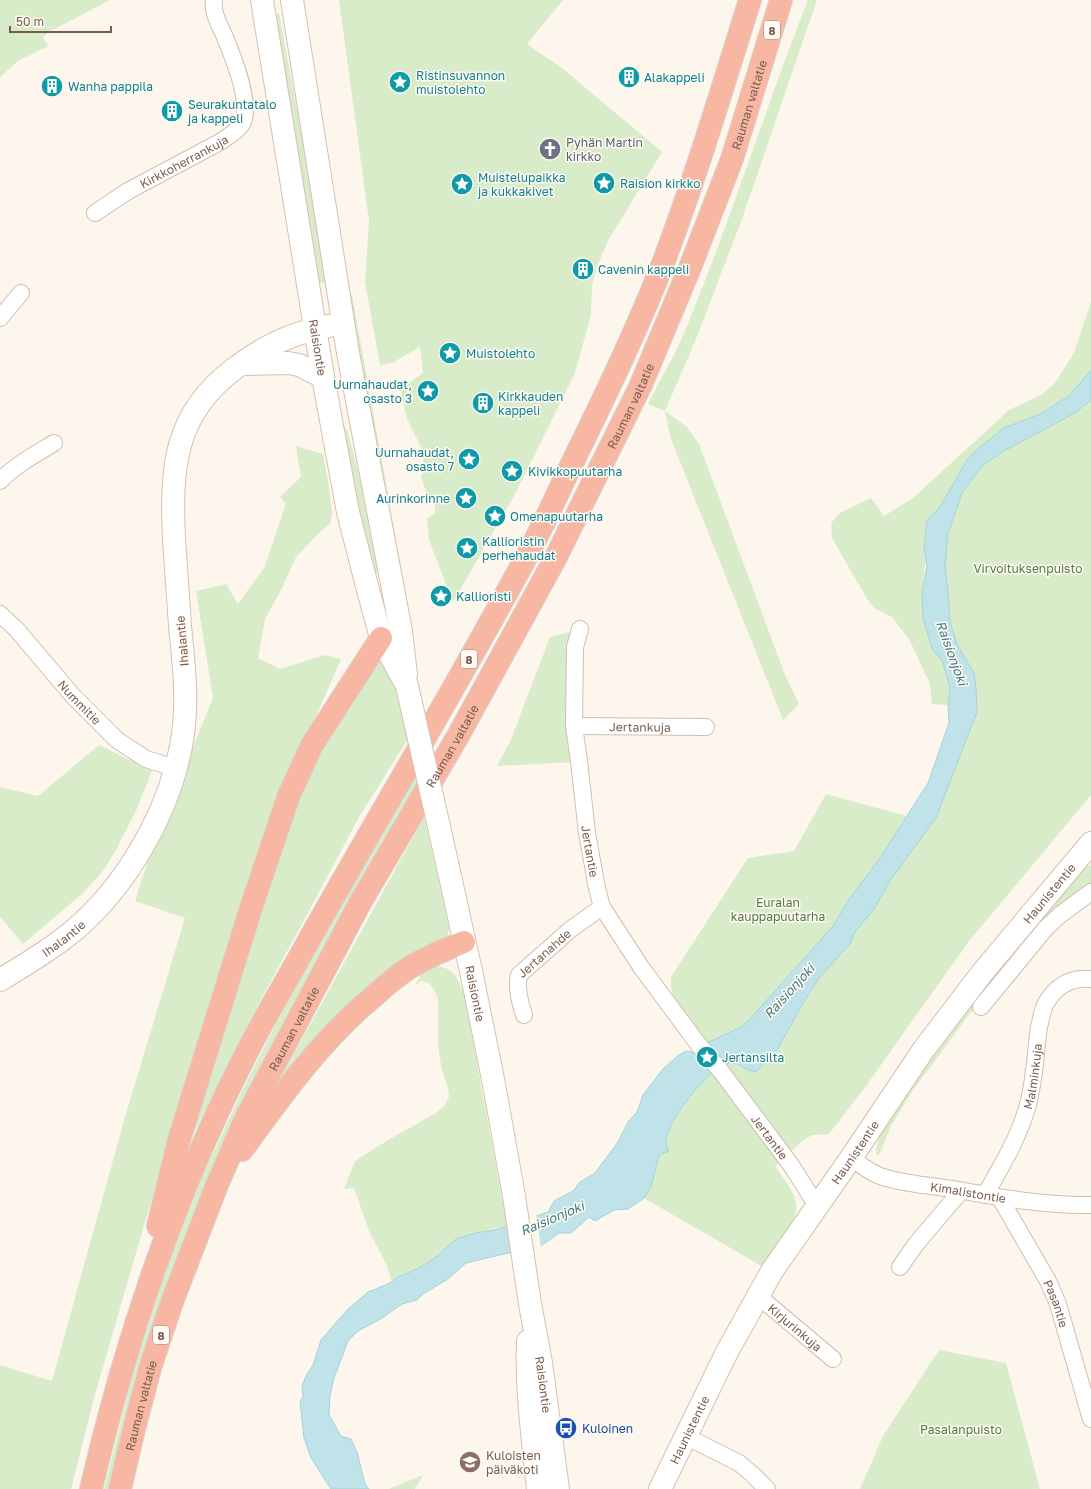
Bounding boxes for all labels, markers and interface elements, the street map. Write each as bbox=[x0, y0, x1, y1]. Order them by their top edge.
scale bar bbox=[10, 8, 111, 34]
text: 50 m bbox=[16, 14, 44, 29]
road number: 8 bbox=[764, 21, 780, 39]
street label: Rauman valtatie bbox=[728, 58, 770, 151]
building icon: Alakappeli bbox=[616, 64, 642, 90]
place label: Ristinsuvannon muistolehto bbox=[416, 68, 505, 97]
place icon: Ristinsuvannon muistolehto bbox=[387, 69, 413, 95]
place label: Alakappeli bbox=[644, 70, 705, 85]
building icon: Wanha pappila bbox=[39, 73, 65, 99]
place label: Wanha pappila bbox=[68, 79, 153, 94]
place label: Seurakuntatalo ja kappeli bbox=[187, 97, 277, 126]
building icon: Seurakuntatalo ja kappeli bbox=[159, 98, 185, 124]
street label: Kirkkoherrankuja bbox=[137, 131, 231, 191]
place label: Pyhän Martin kirkko bbox=[566, 135, 643, 164]
church icon: Pyhän Martin kirkko bbox=[537, 136, 563, 162]
place label: Muistelupaikka ja kukkakivet bbox=[477, 170, 566, 199]
place icon: Raision kirkko bbox=[591, 170, 617, 196]
place icon: Muistelupaikka ja kukkakivet bbox=[449, 171, 475, 197]
place label: Raision kirkko bbox=[620, 176, 700, 191]
building icon: Cavenin kappeli bbox=[570, 256, 596, 282]
place label: Cavenin kappeli bbox=[598, 262, 689, 277]
street label: Raisiontie bbox=[306, 318, 330, 377]
place icon: Muistolehto bbox=[437, 340, 463, 366]
place label: Muistolehto bbox=[466, 346, 535, 361]
street label: Rauman valtatie bbox=[603, 361, 657, 451]
place label: Uurnahaudat, osasto 3 bbox=[333, 377, 412, 406]
place icon: Uurnahaudat, osasto 3 bbox=[415, 378, 441, 404]
place label: Kirkkauden kappeli bbox=[498, 389, 563, 418]
building icon: Kirkkauden kappeli bbox=[470, 390, 496, 416]
place label: Uurnahaudat, osasto 7 bbox=[375, 445, 454, 474]
place icon: Uurnahaudat, osasto 7 bbox=[456, 446, 482, 472]
place icon: Kivikkopuutarha bbox=[499, 458, 525, 484]
place label: Kivikkopuutarha bbox=[528, 464, 622, 479]
place icon: Aurinkorinne bbox=[453, 485, 479, 511]
place label: Aurinkorinne bbox=[376, 491, 450, 506]
place icon: Omenapuutarha bbox=[482, 503, 508, 529]
place label: Omenapuutarha bbox=[510, 509, 603, 524]
place label: Kallioristin perhehaudat bbox=[482, 534, 556, 563]
place icon: Kallioristin perhehaudat bbox=[454, 535, 480, 561]
park label: Virvoituksenpuisto bbox=[974, 561, 1082, 576]
place icon: Kallioristi bbox=[428, 583, 454, 609]
place label: Kallioristi bbox=[456, 589, 511, 604]
street label: Ihalantie bbox=[172, 615, 192, 667]
water label: Raisionjoki bbox=[933, 618, 972, 689]
road number: 8 bbox=[461, 650, 477, 668]
street label: Nummitie bbox=[55, 677, 105, 728]
street label: Rauman valtatie bbox=[422, 702, 481, 790]
street label: Jertankuja bbox=[609, 719, 671, 734]
street label: Jertantie bbox=[579, 825, 602, 878]
street label: Haunistentie bbox=[1019, 860, 1079, 926]
park label: Euralan kauppapuutarha bbox=[731, 895, 825, 924]
street label: Ihalantie bbox=[39, 917, 88, 960]
street label: Jertanahde bbox=[514, 925, 574, 980]
water label: Raisionjoki bbox=[760, 959, 819, 1022]
street label: Raisiontie bbox=[462, 964, 489, 1023]
street label: Rauman valtatie bbox=[265, 984, 322, 1073]
street label: Malminkuja bbox=[1020, 1043, 1044, 1111]
place icon: Jertansilta bbox=[694, 1044, 720, 1070]
place label: Jertansilta bbox=[722, 1050, 784, 1065]
street label: Jertantie bbox=[748, 1111, 792, 1162]
street label: Haunistentie bbox=[828, 1117, 882, 1187]
street label: Kimalistontie bbox=[930, 1179, 1007, 1206]
water label: Raisionjoki bbox=[518, 1197, 588, 1239]
street label: Pasantie bbox=[1041, 1277, 1072, 1329]
street label: Kirjurinkuja bbox=[765, 1300, 825, 1354]
road number: 8 bbox=[153, 1326, 169, 1344]
street label: Raisiontie bbox=[532, 1355, 555, 1414]
street label: Rauman valtatie bbox=[122, 1358, 160, 1452]
street label: Haunistentie bbox=[666, 1393, 712, 1466]
bus stop icon: Kuloinen bbox=[553, 1415, 579, 1441]
place label: Kuloinen bbox=[582, 1421, 633, 1436]
park label: Pasalanpuisto bbox=[920, 1422, 1002, 1437]
place label: Kuloisten päiväkoti bbox=[486, 1448, 541, 1477]
school or university icon: Kuloisten päiväkoti bbox=[457, 1449, 483, 1475]

